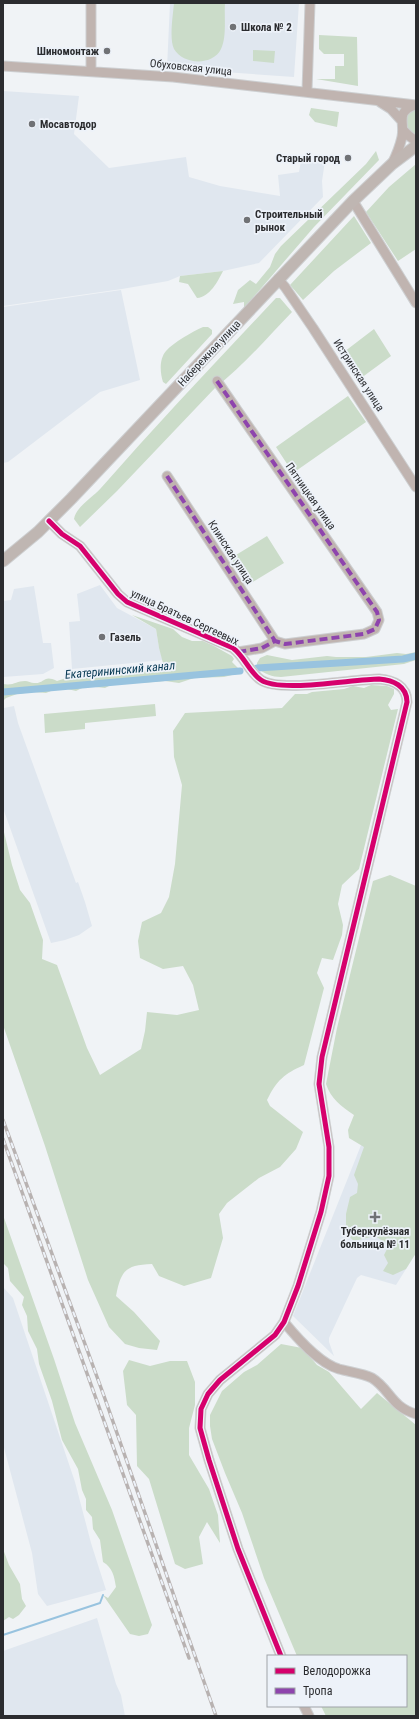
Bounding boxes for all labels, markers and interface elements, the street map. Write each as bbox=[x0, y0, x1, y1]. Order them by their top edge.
place label: Школа № 2 bbox=[241, 21, 292, 34]
marker: Школа № 2 bbox=[228, 22, 238, 32]
place label: Шиномонтаж bbox=[37, 45, 100, 58]
marker: Шиномонтаж bbox=[102, 46, 112, 56]
street label: Обуховская улица bbox=[149, 57, 233, 78]
place label: Мосавтодор bbox=[40, 118, 97, 131]
marker: Мосавтодор bbox=[27, 119, 37, 129]
place label: Старый город bbox=[276, 152, 340, 165]
marker: Старый город bbox=[343, 153, 353, 163]
place label: Строительный рынок bbox=[255, 208, 323, 234]
marker: Строительный рынок bbox=[242, 215, 252, 225]
street label: Набережная улица bbox=[175, 318, 243, 389]
street label: Истринская улица bbox=[330, 337, 387, 414]
street label: Пятницкая улица bbox=[283, 460, 339, 532]
street label: Клинская улица bbox=[205, 518, 256, 586]
street label: улица Братьев Сергеевых bbox=[129, 587, 241, 648]
place label: Газель bbox=[110, 631, 141, 644]
marker: Газель bbox=[97, 632, 107, 642]
water label: Екатерининский канал bbox=[64, 658, 176, 682]
marker: Туберкулёзная больница № 11 bbox=[369, 1211, 381, 1223]
place label: Туберкулёзная больница № 11 bbox=[340, 1225, 410, 1251]
legend bbox=[267, 1655, 407, 1707]
text: Велодорожка bbox=[303, 1664, 371, 1678]
text: Тропа bbox=[303, 1684, 333, 1698]

